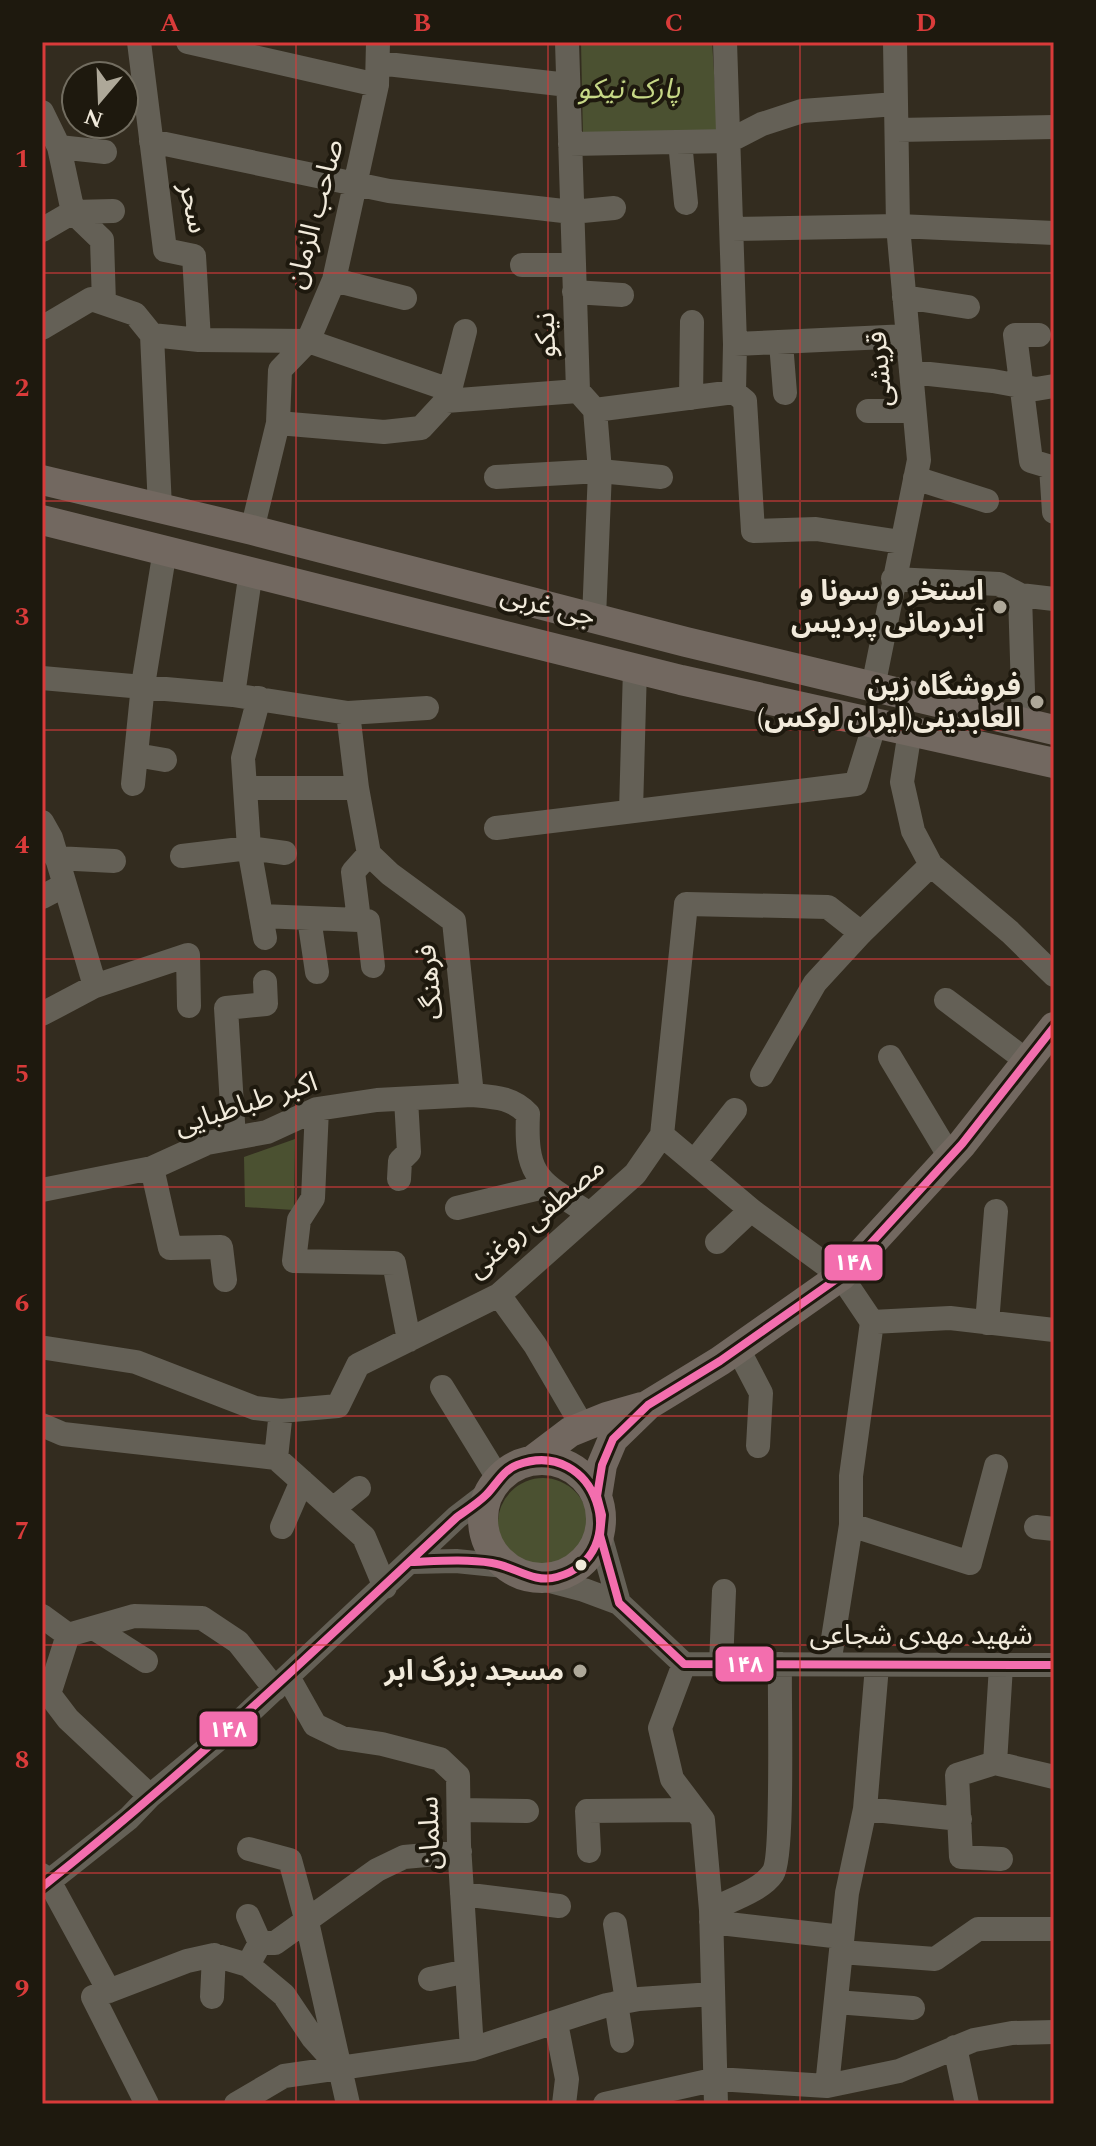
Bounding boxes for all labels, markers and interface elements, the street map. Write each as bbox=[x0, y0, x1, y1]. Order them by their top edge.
text: A bbox=[160, 3, 180, 43]
text: B bbox=[413, 3, 431, 43]
text: C bbox=[665, 3, 683, 43]
text: D bbox=[916, 3, 936, 43]
north arrow bbox=[60, 60, 140, 140]
park label: پارک نیکو bbox=[578, 68, 681, 111]
text: N bbox=[80, 99, 108, 136]
street label: صاحب الزمان bbox=[274, 134, 356, 294]
text: 1 bbox=[15, 139, 29, 179]
street label: سحر bbox=[166, 178, 219, 237]
street label: نیکو bbox=[524, 312, 568, 358]
street label: قریشی bbox=[855, 329, 905, 409]
text: 2 bbox=[15, 368, 29, 408]
place label: استخر و سونا و آبدرمانی پردیس bbox=[791, 570, 985, 645]
street label: جی غربی bbox=[496, 573, 600, 639]
text: 3 bbox=[15, 597, 29, 637]
marker: استخر و سونا و آبدرمانی پردیس bbox=[991, 598, 1009, 616]
place label: فروشگاه زین العابدینی(ایران لوکس) bbox=[757, 665, 1021, 740]
marker: فروشگاه زین العابدینی(ایران لوکس) bbox=[1028, 693, 1046, 711]
text: 4 bbox=[15, 825, 30, 865]
street label: فرهنگ bbox=[405, 942, 455, 1022]
text: 5 bbox=[15, 1054, 29, 1094]
street label: اکبر طباطبایی bbox=[169, 1061, 323, 1147]
street label: مصطفی روغنی bbox=[457, 1147, 615, 1289]
line badge: ۱۴۸ bbox=[823, 1243, 884, 1282]
text: ۱۴۸ bbox=[834, 1247, 872, 1280]
text: 6 bbox=[15, 1283, 29, 1323]
text: 7 bbox=[15, 1511, 29, 1551]
unlabelled marker bbox=[573, 1557, 589, 1573]
street label: شهید مهدی شجاعی bbox=[809, 1614, 1033, 1657]
line badge: ۱۴۸ bbox=[714, 1645, 775, 1683]
text: ۱۴۸ bbox=[725, 1649, 763, 1682]
place label: مسجد بزرگ ابر bbox=[383, 1650, 564, 1693]
marker: مسجد بزرگ ابر bbox=[571, 1662, 589, 1680]
line badge: ۱۴۸ bbox=[198, 1710, 259, 1748]
text: ۱۴۸ bbox=[209, 1714, 247, 1747]
text: 8 bbox=[15, 1740, 29, 1780]
street label: سلمان bbox=[407, 1795, 453, 1871]
text: 9 bbox=[15, 1969, 29, 2009]

